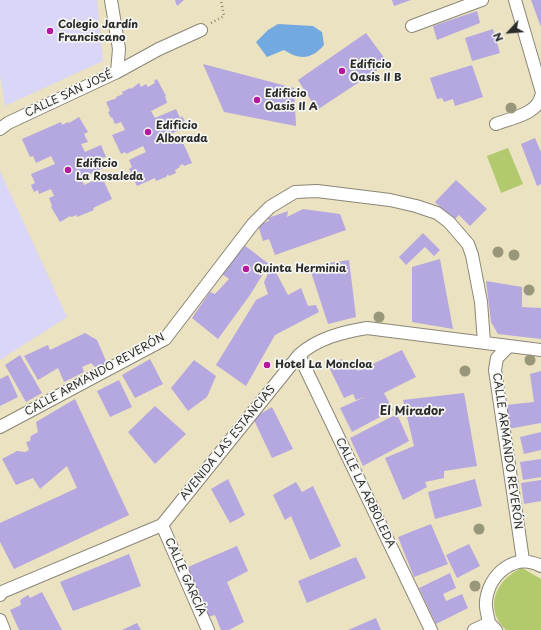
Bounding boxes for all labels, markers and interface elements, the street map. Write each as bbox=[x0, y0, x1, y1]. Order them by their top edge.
north arrow bbox=[489, 12, 529, 52]
place label: Colegio Jardín Franciscano bbox=[58, 18, 138, 44]
marker: Colegio Jardín Franciscano bbox=[45, 26, 55, 36]
text: N bbox=[488, 30, 507, 45]
place label: Edificio Oasis II B bbox=[350, 58, 402, 84]
marker: Edificio Oasis II B bbox=[337, 66, 347, 76]
street label: CALLE SAN JOSÉ bbox=[23, 68, 115, 120]
place label: Edificio Oasis II A bbox=[265, 87, 318, 113]
marker: Edificio Oasis II A bbox=[252, 95, 262, 105]
place label: Edificio Alborada bbox=[156, 119, 208, 145]
marker: Edificio Alborada bbox=[143, 127, 153, 137]
place label: Edificio La Rosaleda bbox=[76, 157, 143, 183]
marker: Edificio La Rosaleda bbox=[63, 165, 73, 175]
place label: Quinta Herminia bbox=[254, 262, 346, 276]
marker: Quinta Herminia bbox=[241, 264, 251, 274]
street label: CALLE ARMANDO REVERÓN bbox=[23, 331, 167, 419]
place label: Hotel La Moncloa bbox=[275, 358, 373, 372]
marker: Hotel La Moncloa bbox=[262, 360, 272, 370]
street label: CALLE ARMANDO REVERÓN bbox=[489, 372, 525, 530]
street label: AVENIDA LAS ESTANCIAS bbox=[178, 383, 278, 503]
district label: El Mirador bbox=[380, 405, 444, 419]
street label: CALLE LA ARBOLEDA bbox=[333, 436, 397, 550]
street label: CALLE GARCÍA bbox=[162, 536, 208, 618]

